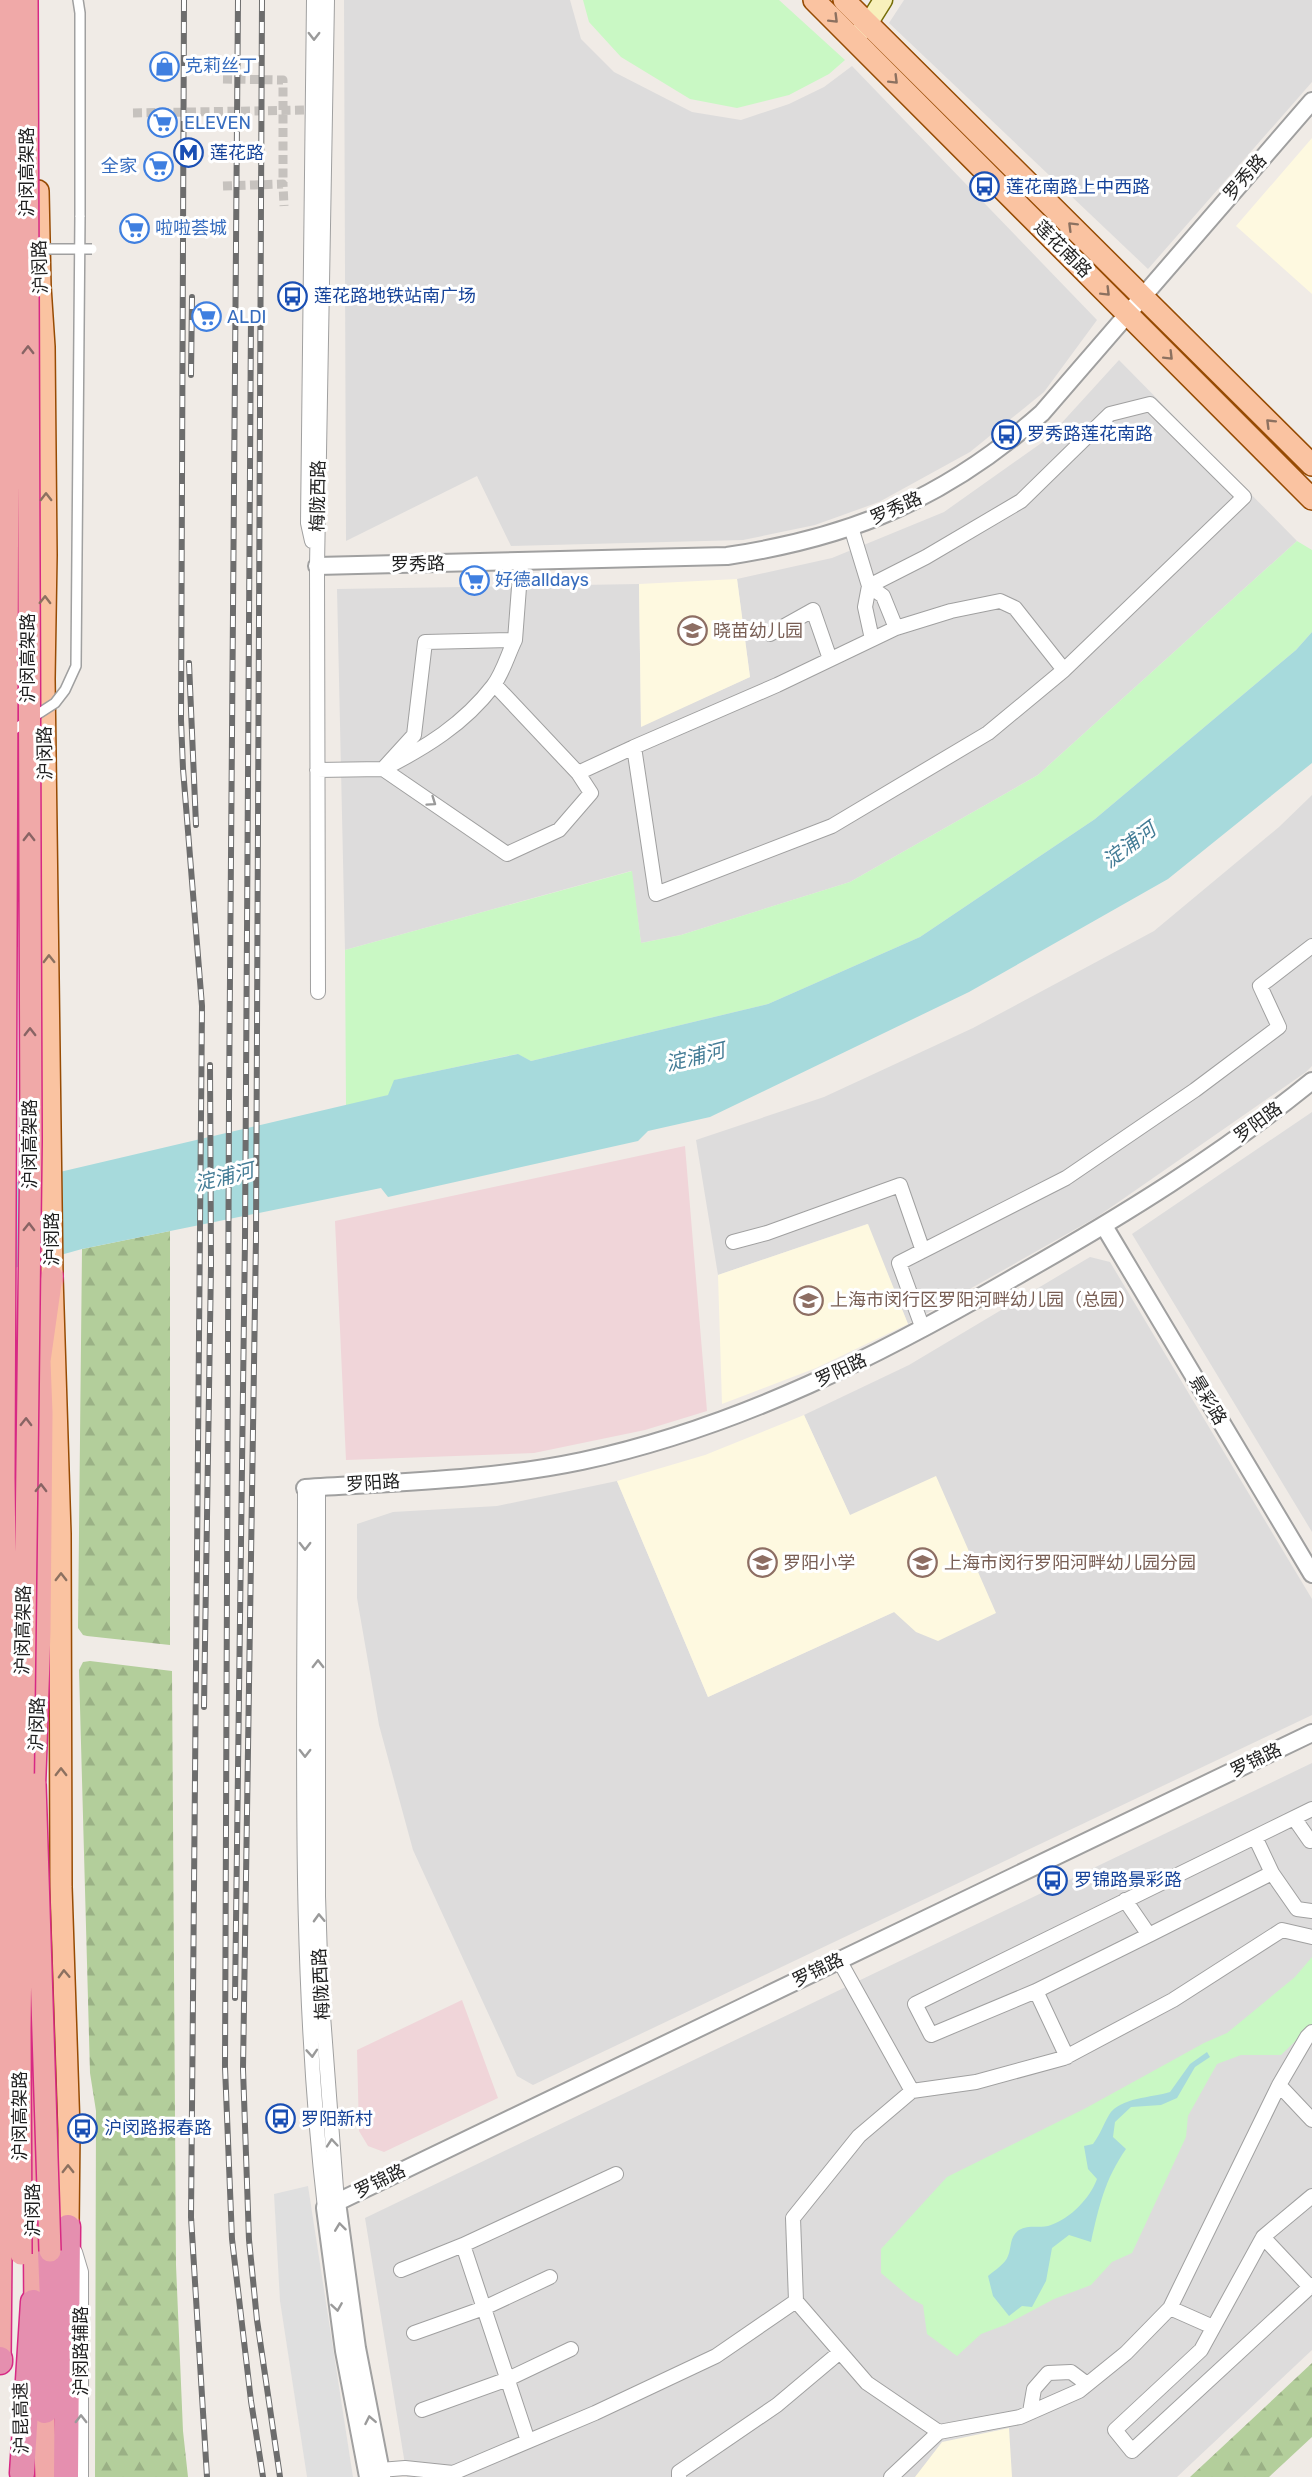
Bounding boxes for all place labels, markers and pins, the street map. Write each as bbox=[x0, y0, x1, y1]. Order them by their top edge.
shop icon: 克莉丝丁 bbox=[148, 50, 180, 82]
place label: 克莉丝丁 bbox=[185, 55, 257, 77]
supermarket icon: ELEVEN bbox=[147, 107, 179, 139]
place label: ELEVEN bbox=[184, 112, 251, 134]
metro station icon: 莲花路 bbox=[173, 137, 205, 169]
place label: 莲花路 bbox=[210, 142, 264, 164]
supermarket icon: 全家 bbox=[142, 150, 174, 182]
place label: 全家 bbox=[101, 155, 137, 177]
bus stop icon: 莲花南路上中西路 bbox=[969, 171, 1001, 203]
place label: 莲花南路上中西路 bbox=[1006, 176, 1150, 198]
supermarket icon: 啦啦荟城 bbox=[118, 212, 150, 244]
place label: 啦啦荟城 bbox=[155, 217, 227, 239]
bus stop icon: 莲花路地铁站南广场 bbox=[277, 280, 309, 312]
place label: 莲花路地铁站南广场 bbox=[314, 285, 476, 307]
supermarket icon: ALDI bbox=[190, 301, 222, 333]
place label: ALDI bbox=[227, 306, 267, 328]
bus stop icon: 罗秀路莲花南路 bbox=[990, 418, 1022, 450]
place label: 罗秀路莲花南路 bbox=[1027, 423, 1153, 445]
supermarket icon: 好德alldays bbox=[458, 564, 490, 596]
place label: 好德alldays bbox=[495, 569, 589, 591]
school or university icon: 晓苗幼儿园 bbox=[676, 615, 708, 647]
place label: 晓苗幼儿园 bbox=[713, 620, 803, 642]
school or university icon: 上海市闵行区罗阳河畔幼儿园（总园） bbox=[793, 1284, 825, 1316]
place label: 上海市闵行区罗阳河畔幼儿园（总园） bbox=[830, 1289, 1136, 1311]
school or university icon: 罗阳小学 bbox=[746, 1547, 778, 1579]
school or university icon: 上海市闵行罗阳河畔幼儿园分园 bbox=[907, 1547, 939, 1579]
place label: 罗阳小学 bbox=[783, 1552, 855, 1574]
place label: 上海市闵行罗阳河畔幼儿园分园 bbox=[944, 1552, 1196, 1574]
bus stop icon: 罗锦路景彩路 bbox=[1037, 1864, 1069, 1896]
place label: 罗锦路景彩路 bbox=[1074, 1869, 1182, 1891]
bus stop icon: 罗阳新村 bbox=[264, 2103, 296, 2135]
place label: 罗阳新村 bbox=[301, 2108, 373, 2130]
bus stop icon: 沪闵路报春路 bbox=[67, 2112, 99, 2144]
place label: 沪闵路报春路 bbox=[104, 2117, 212, 2139]

